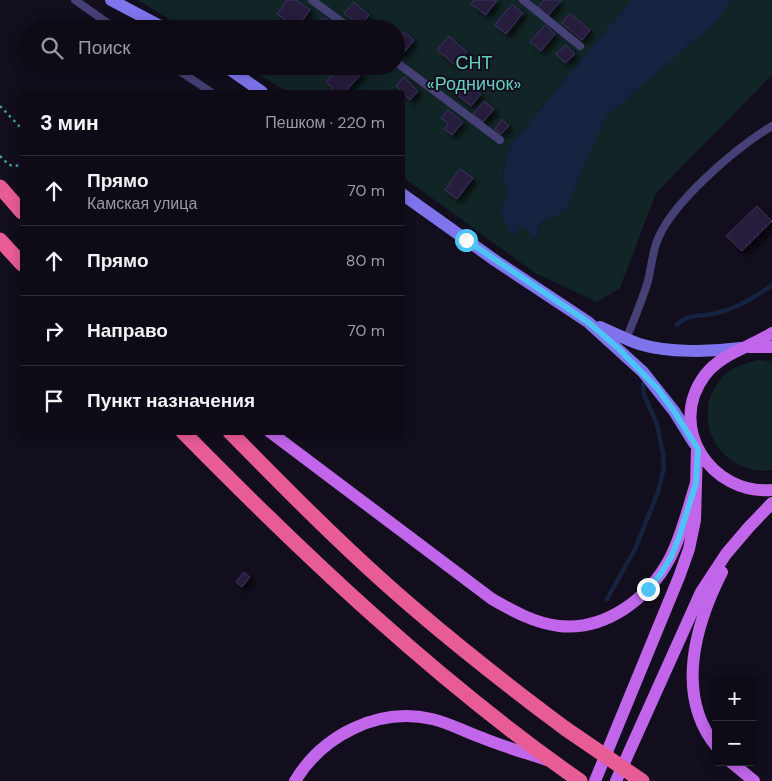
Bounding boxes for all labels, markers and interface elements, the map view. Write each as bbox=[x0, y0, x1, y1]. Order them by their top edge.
search box bbox=[20, 20, 405, 75]
icon: search bbox=[38, 34, 66, 62]
text: Поиск bbox=[78, 35, 131, 60]
park label: СНТ «Родничок» bbox=[427, 51, 521, 96]
text: 3 мин bbox=[40, 109, 99, 137]
text: Пешком · 220 m bbox=[265, 112, 385, 133]
text: Прямо bbox=[87, 168, 149, 193]
icon: ahead bbox=[40, 177, 68, 205]
text: 70 m bbox=[347, 180, 385, 201]
text: Камская улица bbox=[87, 193, 197, 214]
route start bbox=[455, 229, 478, 252]
icon: ahead bbox=[40, 247, 68, 275]
text: Прямо bbox=[87, 248, 149, 273]
text: 80 m bbox=[346, 250, 385, 271]
icon: right bbox=[40, 317, 68, 345]
text: Направо bbox=[87, 318, 168, 343]
text: 70 m bbox=[347, 320, 385, 341]
icon: arrive bbox=[40, 387, 68, 415]
text: Пункт назначения bbox=[87, 388, 255, 413]
route end bbox=[637, 578, 660, 601]
map controls bbox=[712, 676, 757, 766]
button: + bbox=[712, 676, 757, 721]
button: − bbox=[712, 721, 757, 766]

